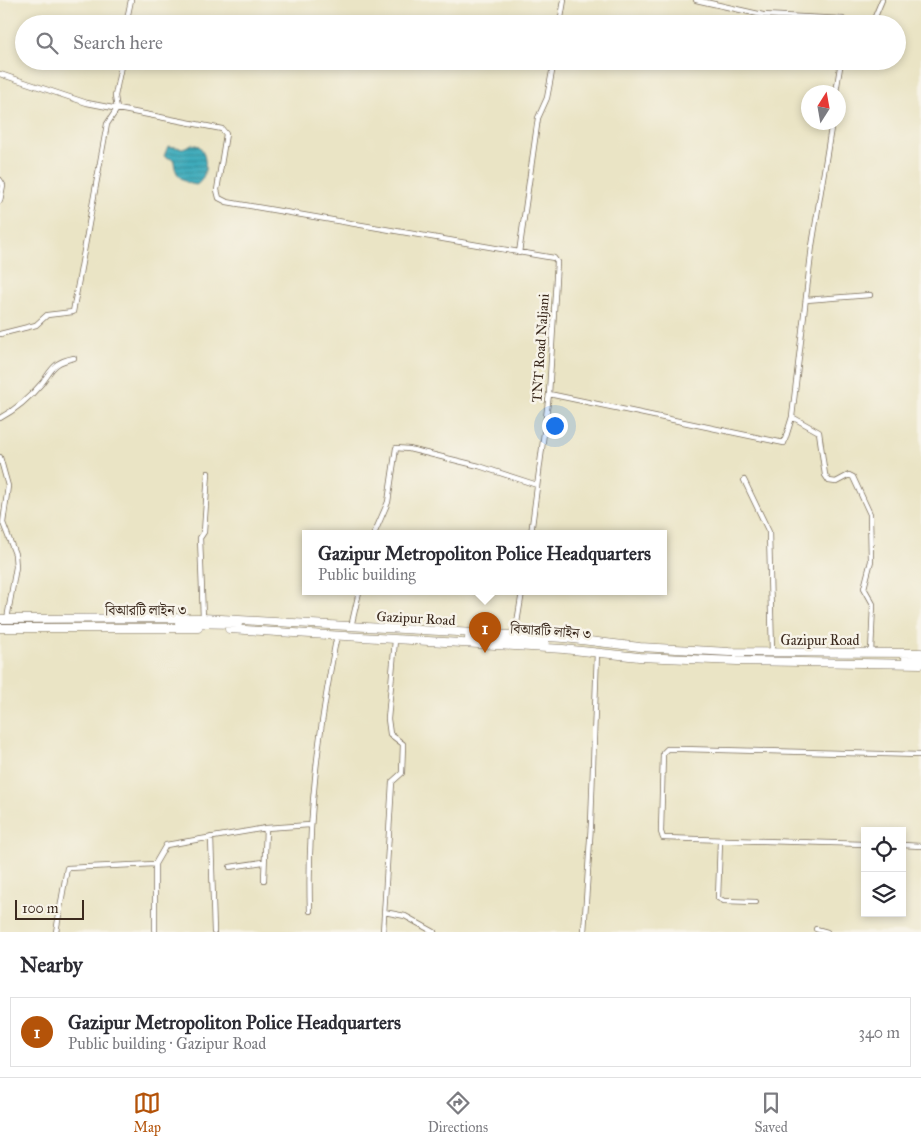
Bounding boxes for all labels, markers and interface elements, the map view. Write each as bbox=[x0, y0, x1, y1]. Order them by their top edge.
search box bbox=[15, 15, 906, 70]
icon: search bbox=[33, 29, 61, 57]
text: Search here bbox=[73, 31, 163, 54]
north arrow bbox=[801, 85, 846, 130]
street label: TNT Road Naljani bbox=[528, 293, 553, 403]
your location bbox=[542, 413, 568, 439]
popup bbox=[302, 530, 667, 595]
text: Gazipur Metropoliton Police Headquarters bbox=[318, 542, 651, 565]
text: Public building bbox=[318, 565, 416, 584]
street label: বিআরটি লাইন ৩ bbox=[104, 601, 187, 619]
street label: Gazipur Road bbox=[376, 608, 456, 629]
pin: 1 bbox=[469, 612, 501, 653]
street label: বিআরটি লাইন ৩ bbox=[509, 619, 592, 643]
street label: Gazipur Road bbox=[780, 632, 860, 649]
map controls bbox=[861, 827, 906, 917]
button: locate bbox=[861, 827, 906, 872]
button: layers bbox=[861, 872, 906, 917]
scale bar bbox=[15, 897, 84, 920]
text: 100 m bbox=[22, 900, 59, 917]
text: Nearby bbox=[20, 952, 83, 978]
text: Gazipur Metropoliton Police Headquarters bbox=[68, 1011, 401, 1034]
text: 1 bbox=[34, 1023, 40, 1042]
text: 340 m bbox=[858, 1023, 900, 1042]
text: Public building · Gazipur Road bbox=[68, 1034, 266, 1053]
tab: Map bbox=[133, 1089, 161, 1136]
tab: Directions bbox=[428, 1089, 488, 1136]
tab: Saved bbox=[755, 1089, 788, 1136]

